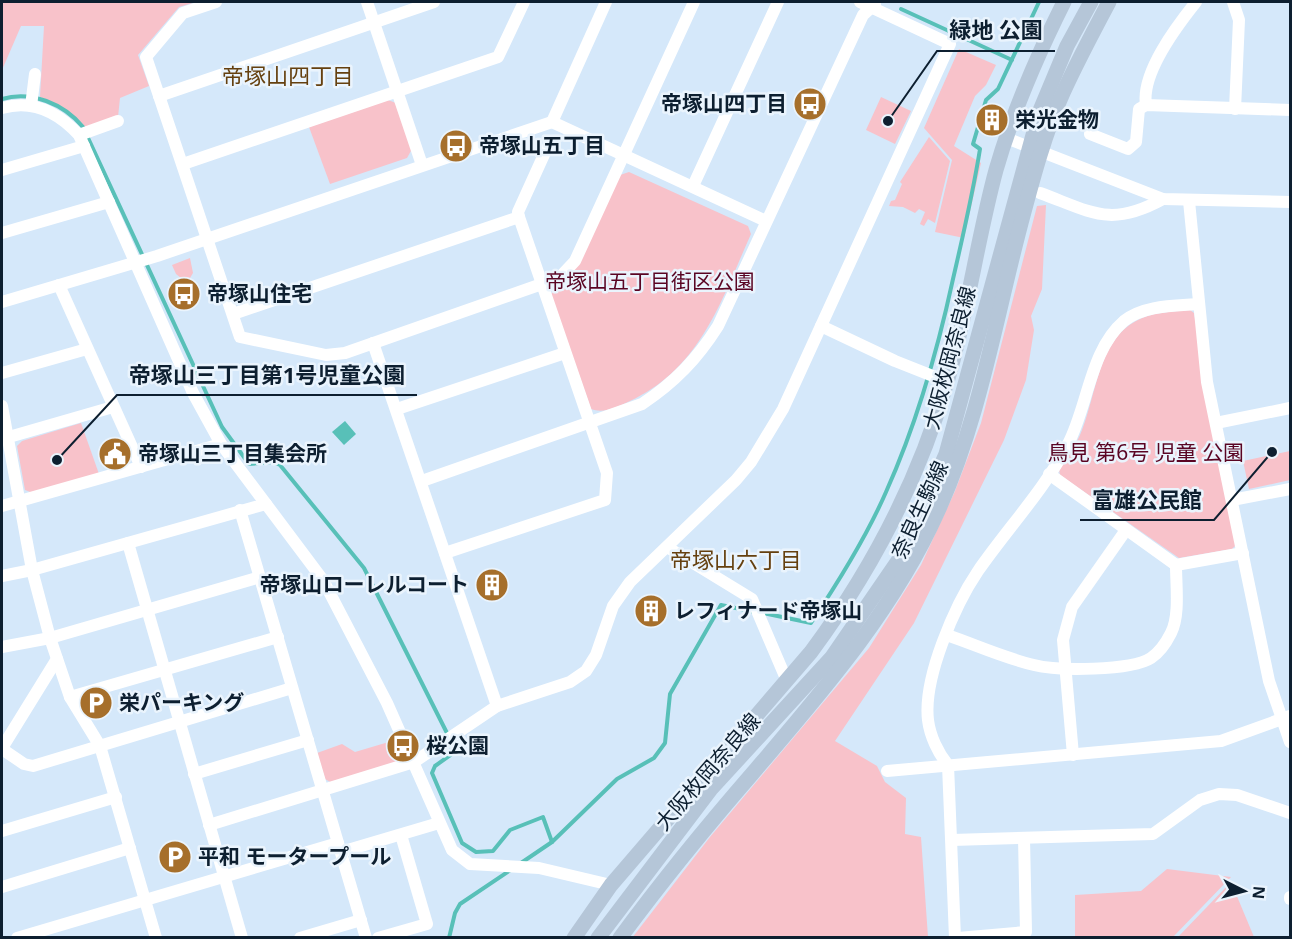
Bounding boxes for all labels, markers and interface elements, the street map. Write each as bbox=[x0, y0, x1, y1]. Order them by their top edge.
callout: 緑地 公園 bbox=[937, 11, 1055, 51]
text: 緑地 公園 bbox=[949, 14, 1043, 44]
district label: 帝塚山四丁目 bbox=[222, 60, 354, 90]
bus stop icon: 帝塚山四丁目 bbox=[792, 86, 828, 122]
place label: 帝塚山四丁目 bbox=[661, 89, 787, 117]
building icon: 栄光金物 bbox=[974, 102, 1010, 138]
place label: 栄光金物 bbox=[1015, 105, 1099, 133]
bus stop icon: 帝塚山五丁目 bbox=[438, 128, 474, 164]
place label: 帝塚山五丁目 bbox=[479, 131, 605, 159]
park label: 帝塚山五丁目街区公園 bbox=[545, 267, 755, 295]
bus stop icon: 帝塚山住宅 bbox=[166, 276, 202, 312]
place label: 帝塚山住宅 bbox=[207, 279, 312, 307]
street label: 大阪枚岡奈良線 bbox=[916, 283, 982, 432]
callout: 帝塚山三丁目第1号児童公園 bbox=[117, 355, 417, 395]
text: 帝塚山三丁目第1号児童公園 bbox=[129, 359, 405, 389]
public building icon: 帝塚山三丁目集会所 bbox=[97, 436, 133, 472]
park label: 鳥見 第6号 児童 公園 bbox=[1048, 438, 1244, 466]
place label: 帝塚山三丁目集会所 bbox=[138, 439, 327, 467]
street label: 奈良生駒線 bbox=[884, 456, 954, 563]
callout: 富雄公民館 bbox=[1080, 480, 1214, 520]
text: 富雄公民館 bbox=[1092, 484, 1202, 514]
district label: 帝塚山六丁目 bbox=[670, 544, 802, 574]
building icon: 帝塚山ローレルコート bbox=[474, 567, 510, 603]
place label: 帝塚山ローレルコート bbox=[259, 570, 469, 598]
building icon: レフィナード帝塚山 bbox=[633, 593, 669, 629]
place label: レフィナード帝塚山 bbox=[674, 596, 863, 624]
parking icon: 栄パーキング bbox=[78, 685, 114, 721]
place label: 栄パーキング bbox=[119, 688, 244, 716]
street label: 大阪枚岡奈良線 bbox=[648, 707, 766, 836]
bus stop icon: 桜公園 bbox=[385, 728, 421, 764]
place label: 桜公園 bbox=[426, 731, 489, 759]
parking icon: 平和 モータープール bbox=[157, 839, 193, 875]
place label: 平和 モータープール bbox=[198, 842, 391, 870]
north arrow bbox=[1214, 861, 1274, 921]
text: N bbox=[1247, 885, 1271, 900]

